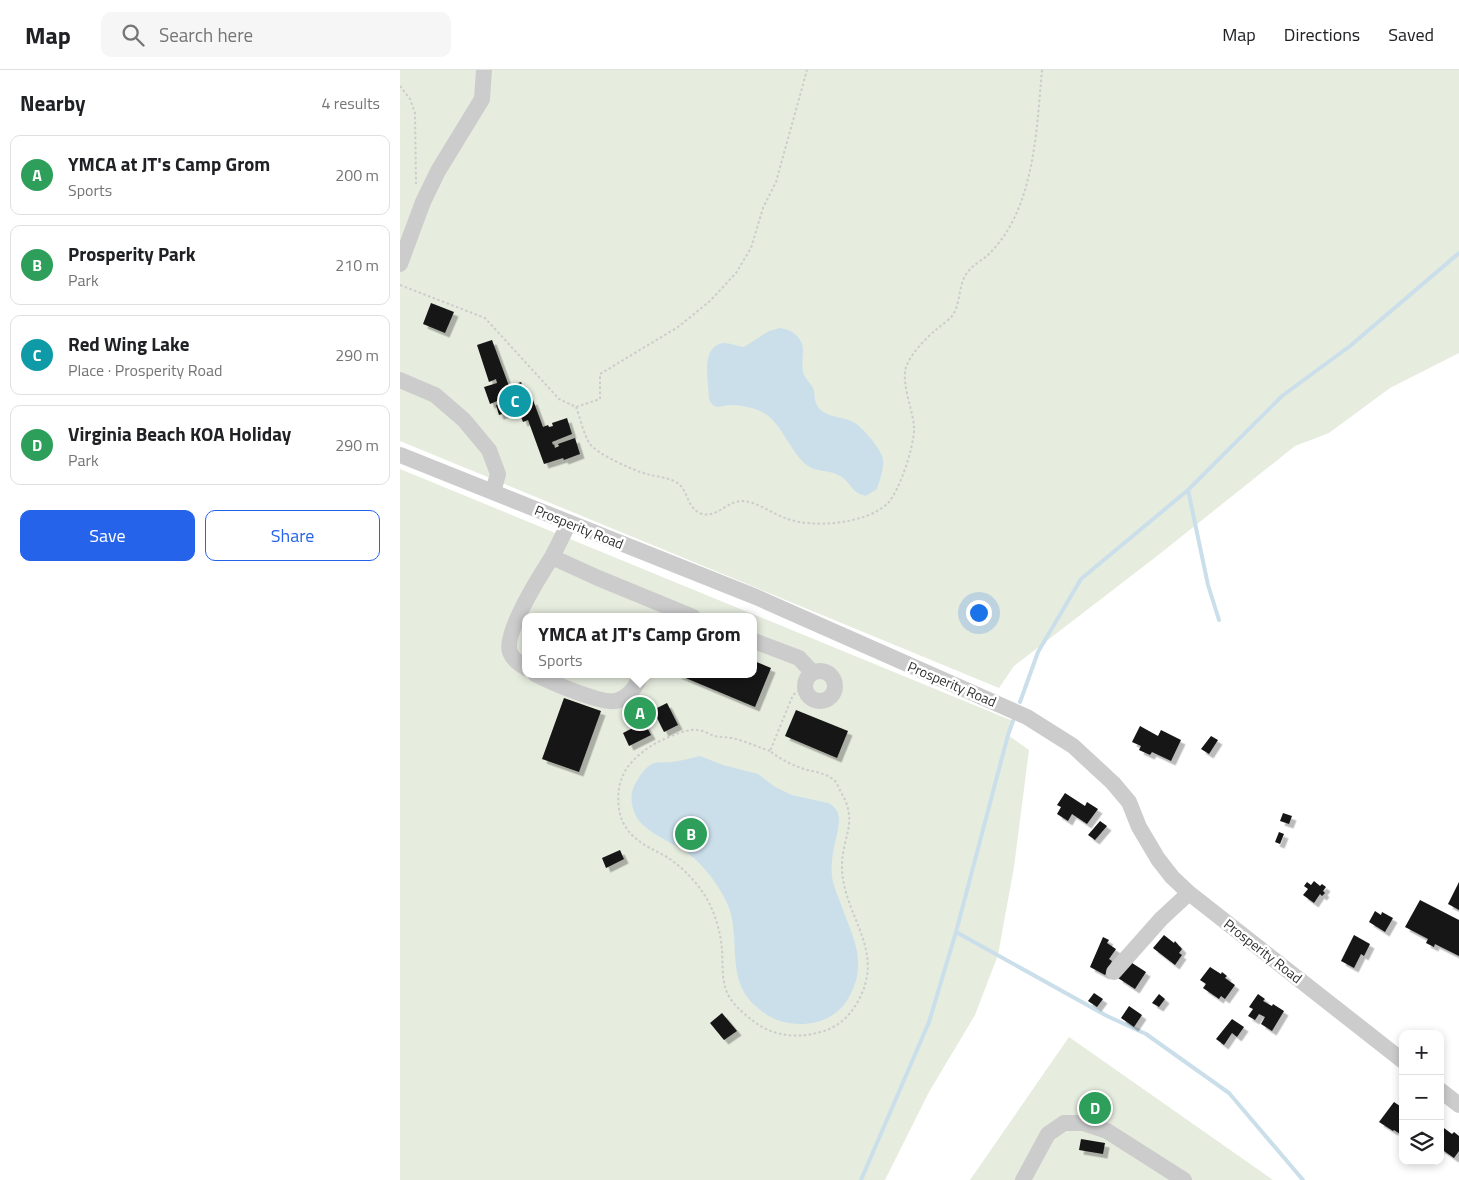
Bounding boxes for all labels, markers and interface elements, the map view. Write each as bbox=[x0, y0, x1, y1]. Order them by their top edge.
search box bbox=[101, 12, 451, 57]
text: Map bbox=[25, 17, 71, 53]
text: Search here bbox=[159, 20, 253, 49]
icon: search bbox=[119, 21, 147, 49]
text: Map bbox=[1222, 21, 1256, 48]
text: Directions bbox=[1284, 21, 1360, 48]
text: Saved bbox=[1388, 21, 1434, 48]
text: Nearby bbox=[20, 87, 85, 119]
text: 4 results bbox=[321, 91, 380, 115]
text: YMCA at JT's Camp Grom bbox=[68, 149, 270, 178]
text: A bbox=[32, 163, 42, 187]
text: 200 m bbox=[335, 163, 379, 187]
text: Sports bbox=[68, 178, 112, 202]
text: Prosperity Park bbox=[68, 239, 196, 268]
text: B bbox=[32, 253, 42, 277]
text: 210 m bbox=[335, 253, 379, 277]
text: Park bbox=[68, 268, 99, 292]
text: Red Wing Lake bbox=[68, 329, 189, 358]
text: C bbox=[33, 343, 41, 367]
text: 290 m bbox=[335, 343, 379, 367]
text: Place · Prosperity Road bbox=[68, 358, 222, 382]
pin: C bbox=[499, 382, 531, 420]
text: Virginia Beach KOA Holiday bbox=[68, 419, 291, 448]
text: D bbox=[32, 433, 42, 457]
text: 290 m bbox=[335, 433, 379, 457]
text: Park bbox=[68, 448, 99, 472]
street label: Prosperity Road bbox=[532, 499, 627, 554]
button: Save bbox=[20, 510, 195, 561]
button: Share bbox=[205, 510, 380, 561]
your location bbox=[966, 600, 992, 626]
popup bbox=[522, 613, 757, 678]
text: YMCA at JT's Camp Grom bbox=[538, 619, 741, 648]
text: Sports bbox=[538, 648, 583, 672]
street label: Prosperity Road bbox=[905, 655, 1000, 712]
pin: A bbox=[624, 694, 656, 732]
pin: B bbox=[675, 815, 707, 853]
street label: Prosperity Road bbox=[1220, 913, 1307, 988]
map controls bbox=[1399, 1030, 1444, 1165]
button: + bbox=[1399, 1030, 1444, 1075]
button: − bbox=[1399, 1075, 1444, 1120]
pin: D bbox=[1079, 1089, 1111, 1127]
button: layers bbox=[1399, 1120, 1444, 1165]

